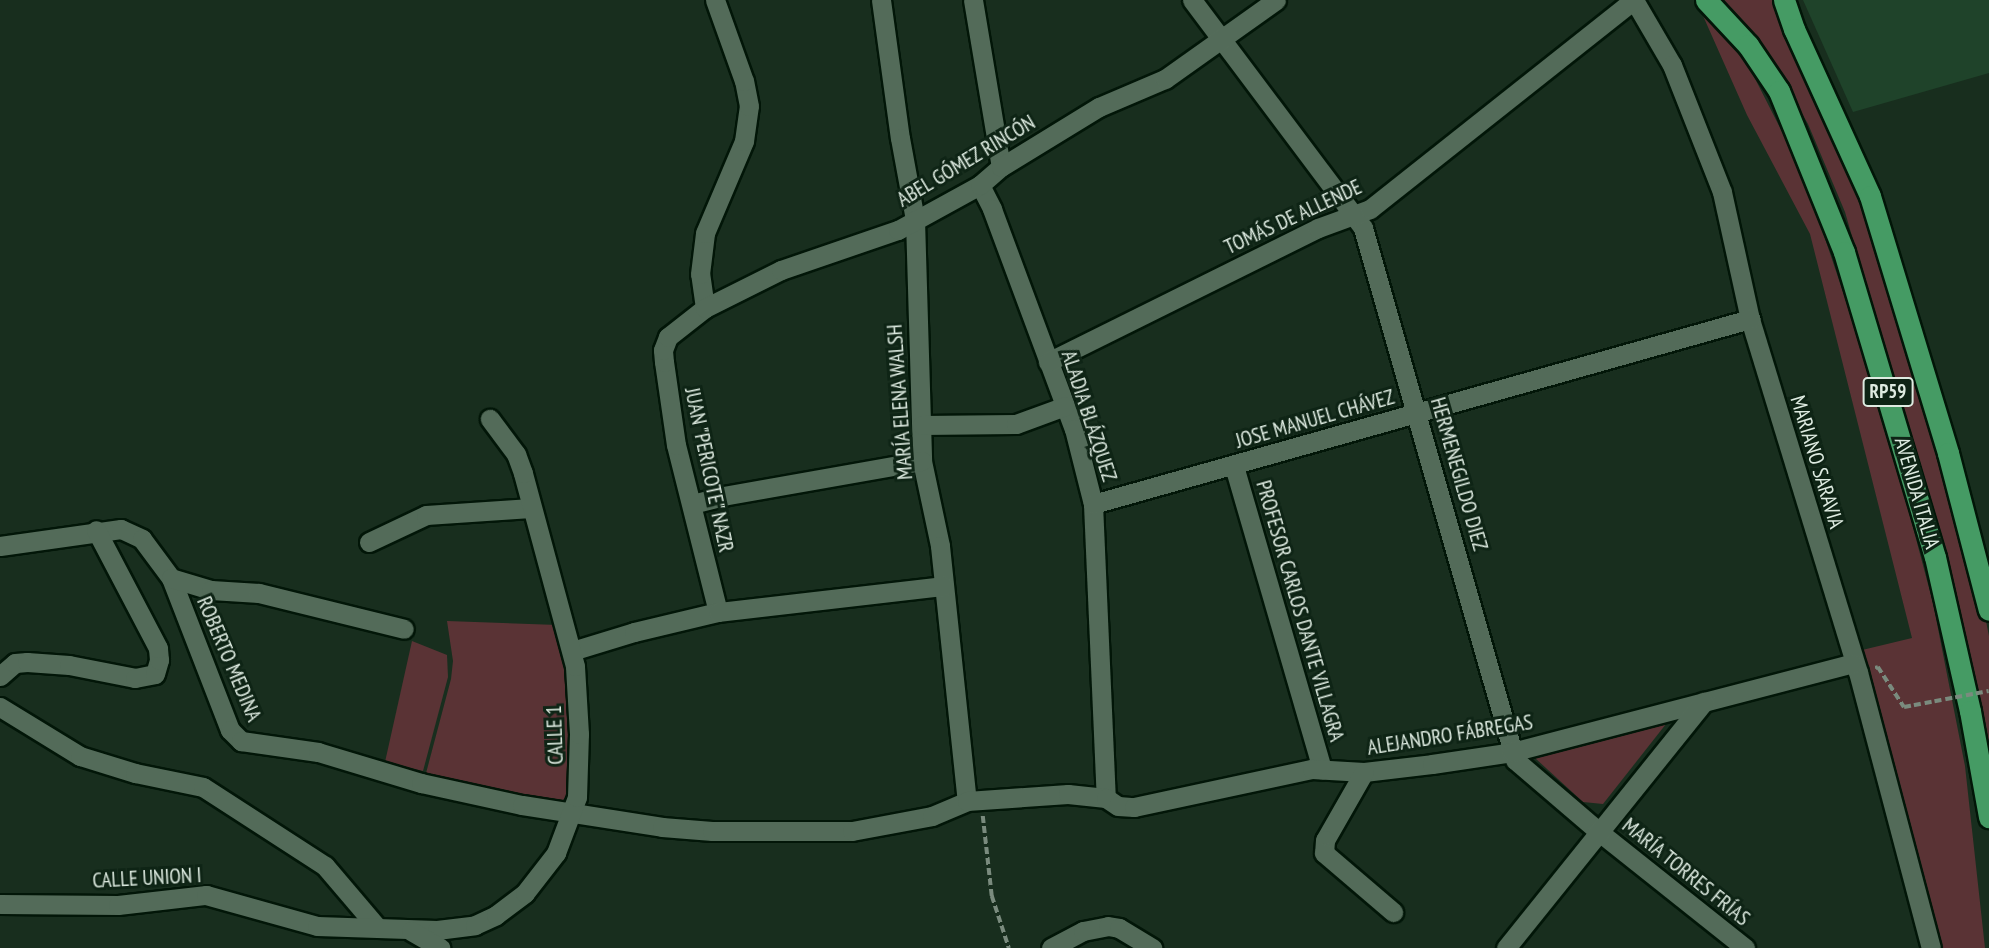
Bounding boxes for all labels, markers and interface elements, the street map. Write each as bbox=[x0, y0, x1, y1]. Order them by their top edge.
street label: ABEL GÓMEZ RINCÓN bbox=[892, 109, 1040, 213]
street label: TOMÁS DE ALLENDE bbox=[1220, 174, 1366, 260]
street label: MARÍA ELENA WALSH bbox=[882, 323, 918, 481]
street label: ALADIA BLÁZQUEZ bbox=[1056, 347, 1122, 485]
road number: RP59 bbox=[1862, 376, 1914, 408]
street label: JUAN "PERICOTE" NAZR bbox=[679, 384, 739, 556]
street label: JOSE MANUEL CHÁVEZ bbox=[1232, 384, 1398, 454]
street label: MARIANO SARAVIA bbox=[1785, 392, 1849, 532]
street label: HERMENEGILDO DIEZ bbox=[1425, 395, 1493, 553]
street label: AVENIDA ITALIA bbox=[1889, 434, 1945, 552]
street label: PROFESOR CARLOS DANTE VILLAGRA bbox=[1251, 477, 1349, 745]
street label: ROBERTO MEDINA bbox=[191, 593, 267, 725]
street label: CALLE 1 bbox=[541, 705, 569, 765]
street label: ALEJANDRO FÁBREGAS bbox=[1365, 709, 1535, 761]
street label: MARÍA TORRES FRÍAS bbox=[1617, 812, 1755, 932]
street label: CALLE UNION I bbox=[92, 863, 202, 893]

